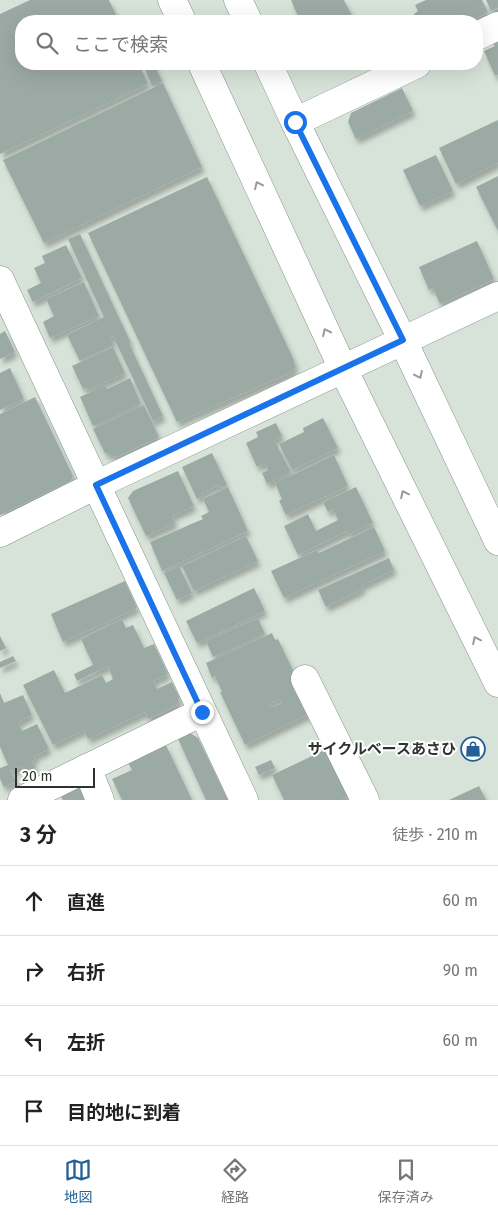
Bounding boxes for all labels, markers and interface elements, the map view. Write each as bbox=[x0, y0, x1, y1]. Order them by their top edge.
search box bbox=[15, 15, 483, 70]
icon: search bbox=[33, 29, 61, 57]
text: ここで検索 bbox=[73, 33, 168, 56]
route start bbox=[284, 111, 307, 134]
one-way arrow bbox=[254, 181, 264, 190]
one-way arrow bbox=[321, 328, 332, 337]
one-way arrow bbox=[413, 370, 424, 379]
one-way arrow bbox=[400, 490, 411, 499]
one-way arrow bbox=[473, 636, 483, 645]
route end bbox=[191, 701, 214, 724]
shop icon: サイクルベースあさひ bbox=[460, 736, 486, 762]
place label: サイクルベースあさひ bbox=[307, 740, 456, 758]
scale bar bbox=[15, 765, 95, 788]
text: 20 m bbox=[22, 768, 52, 785]
text: 3 分 bbox=[20, 822, 57, 848]
text: 徒歩 · 210 m bbox=[392, 825, 478, 844]
icon: ahead bbox=[20, 887, 48, 915]
text: 直進 bbox=[67, 891, 105, 914]
text: 60 m bbox=[443, 891, 478, 910]
icon: right bbox=[20, 957, 48, 985]
text: 右折 bbox=[67, 961, 105, 984]
text: 90 m bbox=[443, 961, 478, 980]
icon: left bbox=[20, 1027, 48, 1055]
text: 左折 bbox=[67, 1031, 105, 1054]
text: 60 m bbox=[443, 1031, 478, 1050]
icon: arrive bbox=[20, 1097, 48, 1125]
text: 目的地に到着 bbox=[67, 1101, 181, 1124]
tab: 地図 bbox=[64, 1156, 92, 1206]
tab: 経路 bbox=[221, 1156, 249, 1206]
tab: 保存済み bbox=[378, 1156, 434, 1206]

